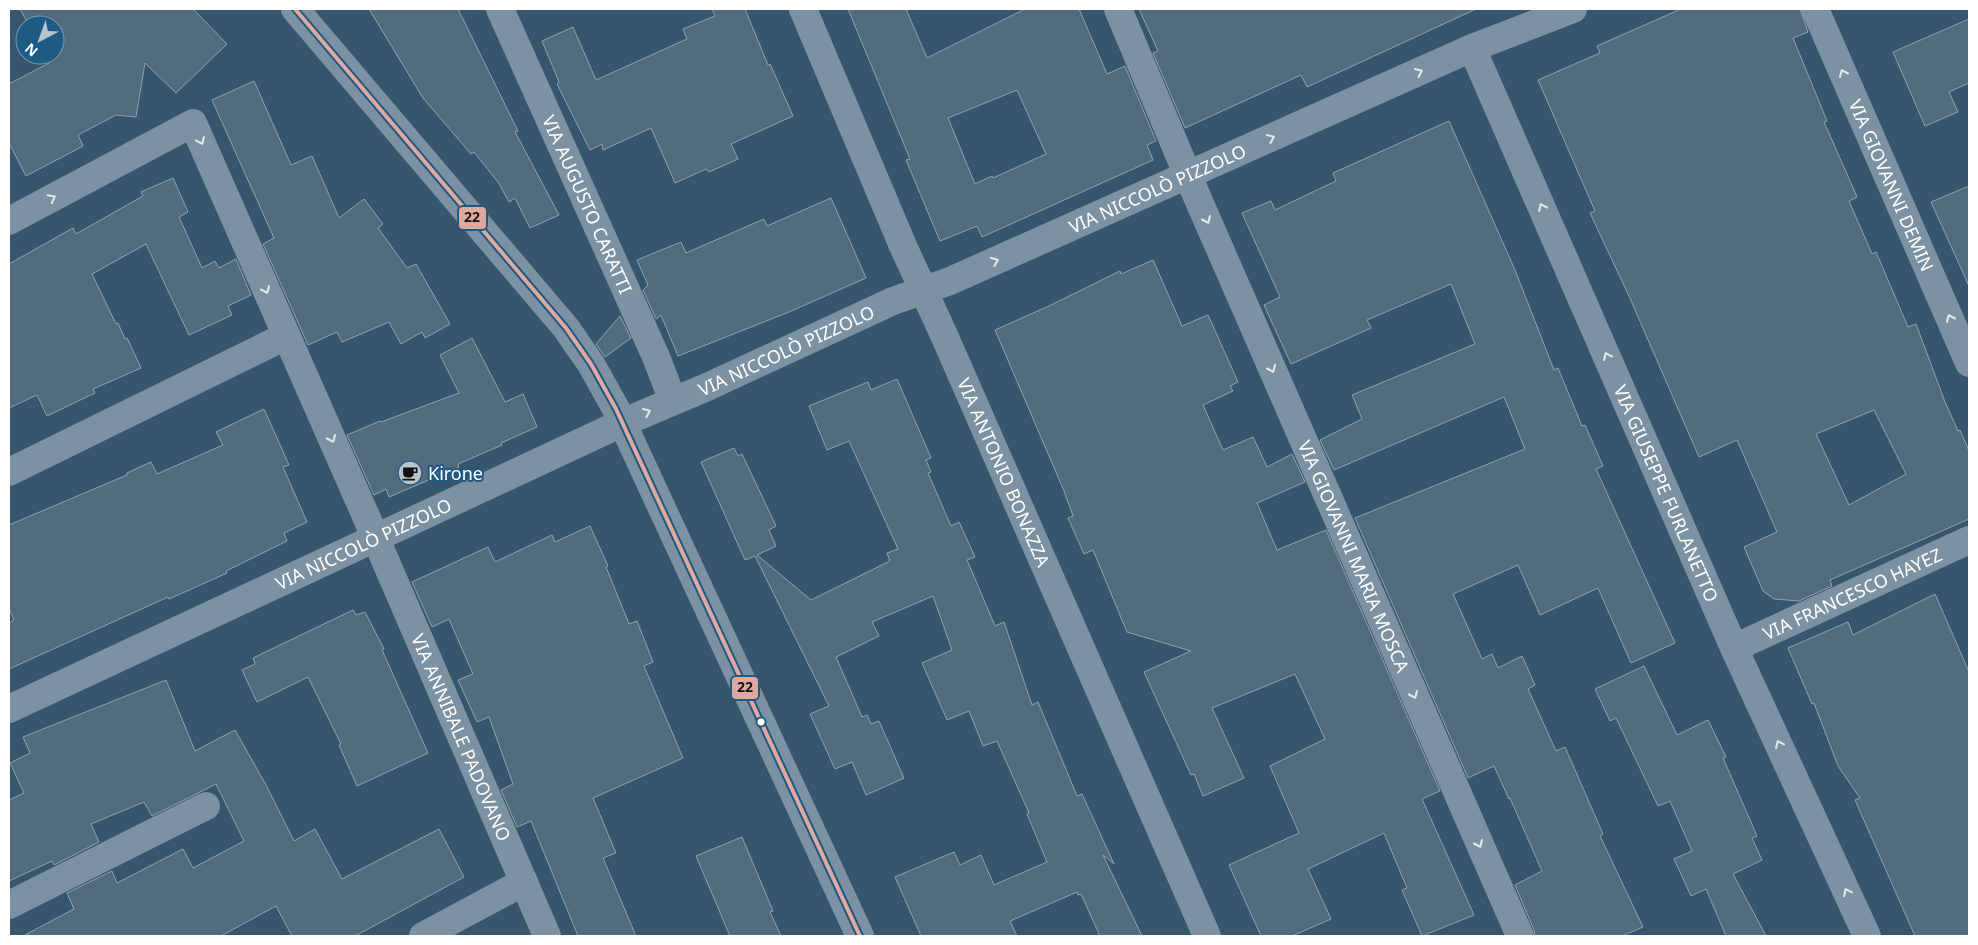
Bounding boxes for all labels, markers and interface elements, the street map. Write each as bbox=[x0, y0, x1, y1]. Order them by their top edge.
north arrow bbox=[15, 15, 65, 65]
text: N bbox=[21, 39, 42, 61]
one-way arrow bbox=[1414, 67, 1423, 78]
one-way arrow bbox=[1839, 69, 1850, 78]
street label: VIA GIOVANNI DEMIN bbox=[1844, 95, 1940, 275]
street label: VIA AUGUSTO CARATTI bbox=[537, 111, 638, 297]
one-way arrow bbox=[1266, 134, 1275, 145]
one-way arrow bbox=[195, 136, 205, 145]
street label: VIA NICCOLÒ PIZZOLO bbox=[1065, 139, 1250, 238]
one-way arrow bbox=[46, 194, 55, 204]
one-way arrow bbox=[1537, 203, 1548, 212]
line badge: 22 bbox=[458, 206, 487, 230]
text: 22 bbox=[464, 207, 480, 226]
one-way arrow bbox=[1202, 216, 1212, 224]
one-way arrow bbox=[990, 256, 999, 267]
one-way arrow bbox=[259, 285, 270, 294]
street label: VIA NICCOLÒ PIZZOLO bbox=[694, 299, 878, 401]
one-way arrow bbox=[1945, 314, 1956, 323]
one-way arrow bbox=[1602, 352, 1613, 361]
one-way arrow bbox=[1266, 364, 1277, 373]
street label: VIA ANTONIO BONAZZA bbox=[952, 374, 1056, 571]
street label: VIA GIUSEPPE FURLANETTO bbox=[1609, 381, 1724, 606]
one-way arrow bbox=[642, 407, 651, 418]
one-way arrow bbox=[325, 433, 335, 442]
street label: VIA GIOVANNI MARIA MOSCA bbox=[1293, 437, 1415, 676]
cafe icon: Kirone bbox=[397, 460, 423, 486]
place label: Kirone bbox=[428, 461, 483, 485]
street label: VIA NICCOLÒ PIZZOLO bbox=[271, 492, 455, 595]
street label: VIA FRANCESCO HAYEZ bbox=[1759, 542, 1945, 645]
street label: VIA ANNIBALE PADOVANO bbox=[406, 630, 517, 845]
line badge: 22 bbox=[731, 676, 759, 700]
text: 22 bbox=[737, 677, 753, 696]
one-way arrow bbox=[1408, 690, 1419, 699]
unlabelled marker bbox=[756, 717, 766, 727]
one-way arrow bbox=[1774, 740, 1785, 749]
one-way arrow bbox=[1473, 839, 1484, 848]
one-way arrow bbox=[1842, 888, 1853, 897]

